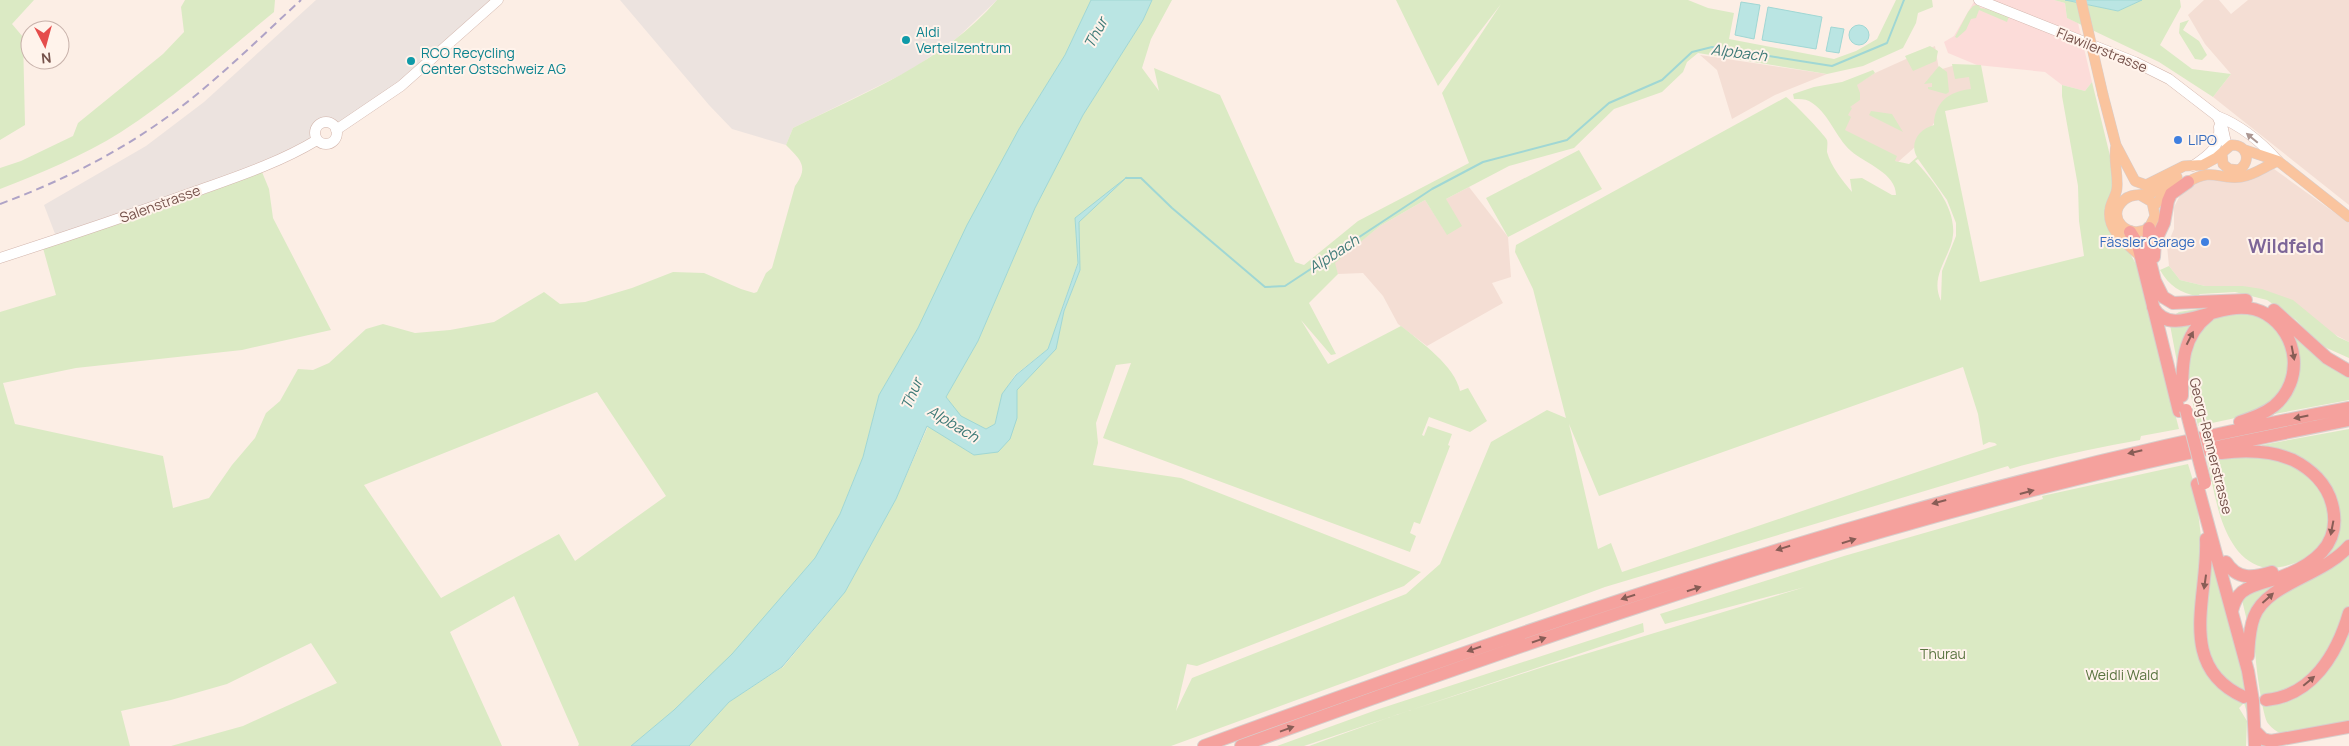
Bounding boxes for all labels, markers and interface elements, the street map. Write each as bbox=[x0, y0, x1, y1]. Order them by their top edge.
water label: Thur bbox=[1079, 11, 1114, 52]
north arrow bbox=[20, 20, 70, 70]
place label: Aldi Verteilzentrum bbox=[916, 22, 1011, 57]
street label: Flawilerstrasse bbox=[2054, 23, 2150, 76]
marker: Aldi Verteilzentrum bbox=[900, 34, 912, 46]
water label: Alpbach bbox=[1710, 39, 1769, 66]
place label: RCO Recycling Center Ostschweiz AG bbox=[421, 43, 566, 78]
text: N bbox=[40, 48, 52, 68]
marker: RCO Recycling Center Ostschweiz AG bbox=[405, 55, 417, 67]
place label: LIPO bbox=[2188, 130, 2217, 149]
one-way arrow bbox=[2246, 132, 2259, 143]
marker: LIPO bbox=[2172, 134, 2184, 146]
street label: Salenstrasse bbox=[117, 180, 203, 227]
water label: Alpbach bbox=[1304, 229, 1364, 278]
place label: Fässler Garage bbox=[2100, 232, 2195, 251]
district label: Wildfeld bbox=[2248, 233, 2324, 259]
marker: Fässler Garage bbox=[2199, 236, 2211, 248]
one-way arrow bbox=[2186, 331, 2194, 345]
one-way arrow bbox=[2289, 345, 2297, 360]
water label: Thur bbox=[896, 373, 929, 413]
street label: Georg-Rennerstrasse bbox=[2185, 376, 2238, 516]
water label: Alpbach bbox=[924, 400, 984, 448]
one-way arrow bbox=[2293, 413, 2309, 421]
one-way arrow bbox=[2128, 448, 2143, 456]
one-way arrow bbox=[2020, 487, 2035, 495]
one-way arrow bbox=[1931, 498, 1946, 506]
one-way arrow bbox=[2328, 520, 2336, 536]
one-way arrow bbox=[1842, 537, 1857, 545]
one-way arrow bbox=[1775, 544, 1790, 552]
one-way arrow bbox=[2201, 575, 2209, 591]
one-way arrow bbox=[1686, 585, 1701, 593]
one-way arrow bbox=[2262, 592, 2274, 604]
one-way arrow bbox=[1620, 593, 1635, 601]
one-way arrow bbox=[1532, 636, 1547, 644]
park label: Thurau bbox=[1920, 644, 1966, 663]
one-way arrow bbox=[1466, 645, 1481, 653]
park label: Weidli Wald bbox=[2085, 665, 2159, 684]
one-way arrow bbox=[2303, 676, 2316, 687]
one-way arrow bbox=[1280, 725, 1295, 733]

